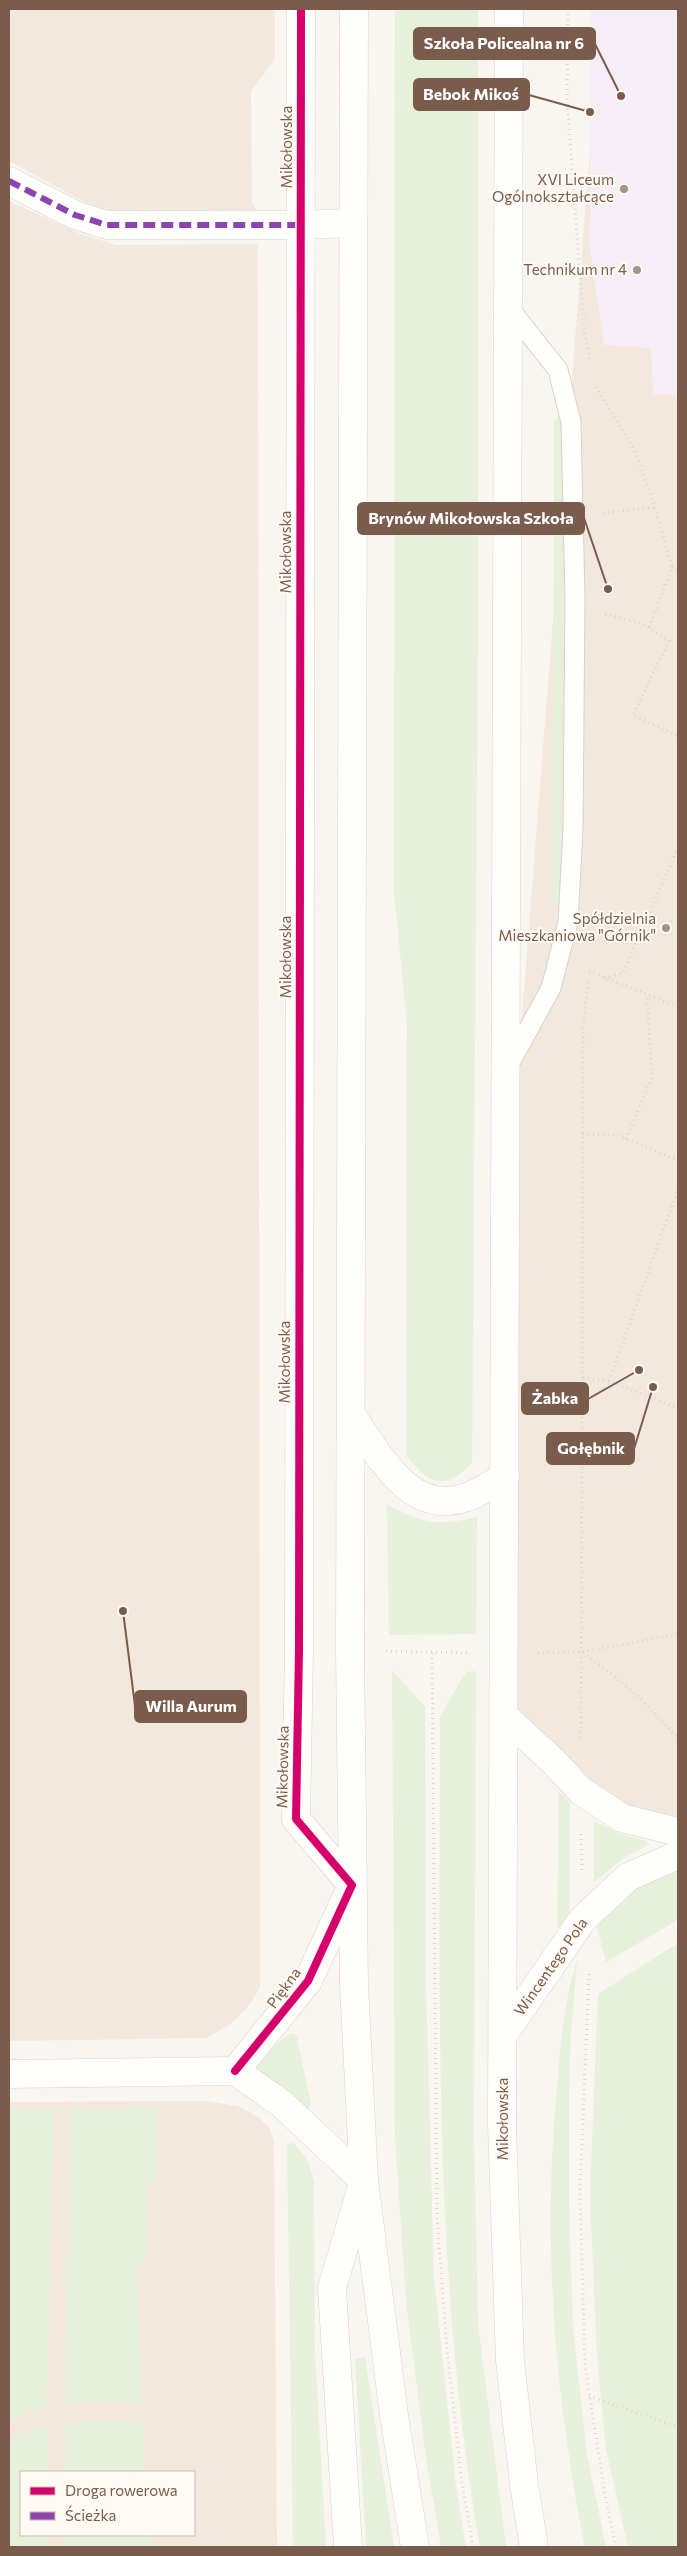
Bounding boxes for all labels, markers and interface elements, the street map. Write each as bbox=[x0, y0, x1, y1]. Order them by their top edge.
callout: Szkoła Policealna nr 6 bbox=[414, 28, 595, 59]
text: Szkoła Policealna nr 6 bbox=[424, 33, 584, 52]
callout: Bebok Mikoś bbox=[414, 79, 529, 110]
text: Bebok Mikoś bbox=[423, 84, 519, 103]
street label: Mikołowska bbox=[277, 106, 295, 188]
place label: XVI Liceum Ogólnokształcące bbox=[492, 170, 614, 205]
marker: XVI Liceum Ogólnokształcące bbox=[618, 183, 630, 195]
place label: Technikum nr 4 bbox=[523, 260, 627, 278]
marker: Technikum nr 4 bbox=[631, 264, 643, 276]
callout: Brynów Mikołowska Szkoła bbox=[358, 503, 584, 534]
text: Brynów Mikołowska Szkoła bbox=[368, 508, 574, 527]
street label: Mikołowska bbox=[276, 511, 294, 593]
place label: Spółdzielnia Mieszkaniowa "Górnik" bbox=[498, 909, 656, 944]
street label: Mikołowska bbox=[276, 916, 294, 998]
marker: Spółdzielnia Mieszkaniowa "Górnik" bbox=[660, 922, 672, 934]
street label: Mikołowska bbox=[275, 1321, 293, 1403]
callout: Żabka bbox=[522, 1383, 588, 1414]
text: Żabka bbox=[532, 1388, 578, 1407]
callout: Gołębnik bbox=[547, 1433, 634, 1464]
text: Gołębnik bbox=[557, 1438, 626, 1457]
callout: Willa Aurum bbox=[135, 1691, 246, 1722]
text: Willa Aurum bbox=[145, 1696, 237, 1715]
street label: Mikołowska bbox=[272, 1725, 292, 1809]
street label: Wincentego Pola bbox=[510, 1914, 591, 2019]
street label: Piękna bbox=[262, 1964, 304, 2011]
street label: Mikołowska bbox=[493, 2078, 511, 2160]
legend bbox=[20, 2471, 195, 2536]
text: Droga rowerowa bbox=[65, 2481, 178, 2499]
text: Ścieżka bbox=[65, 2505, 116, 2524]

